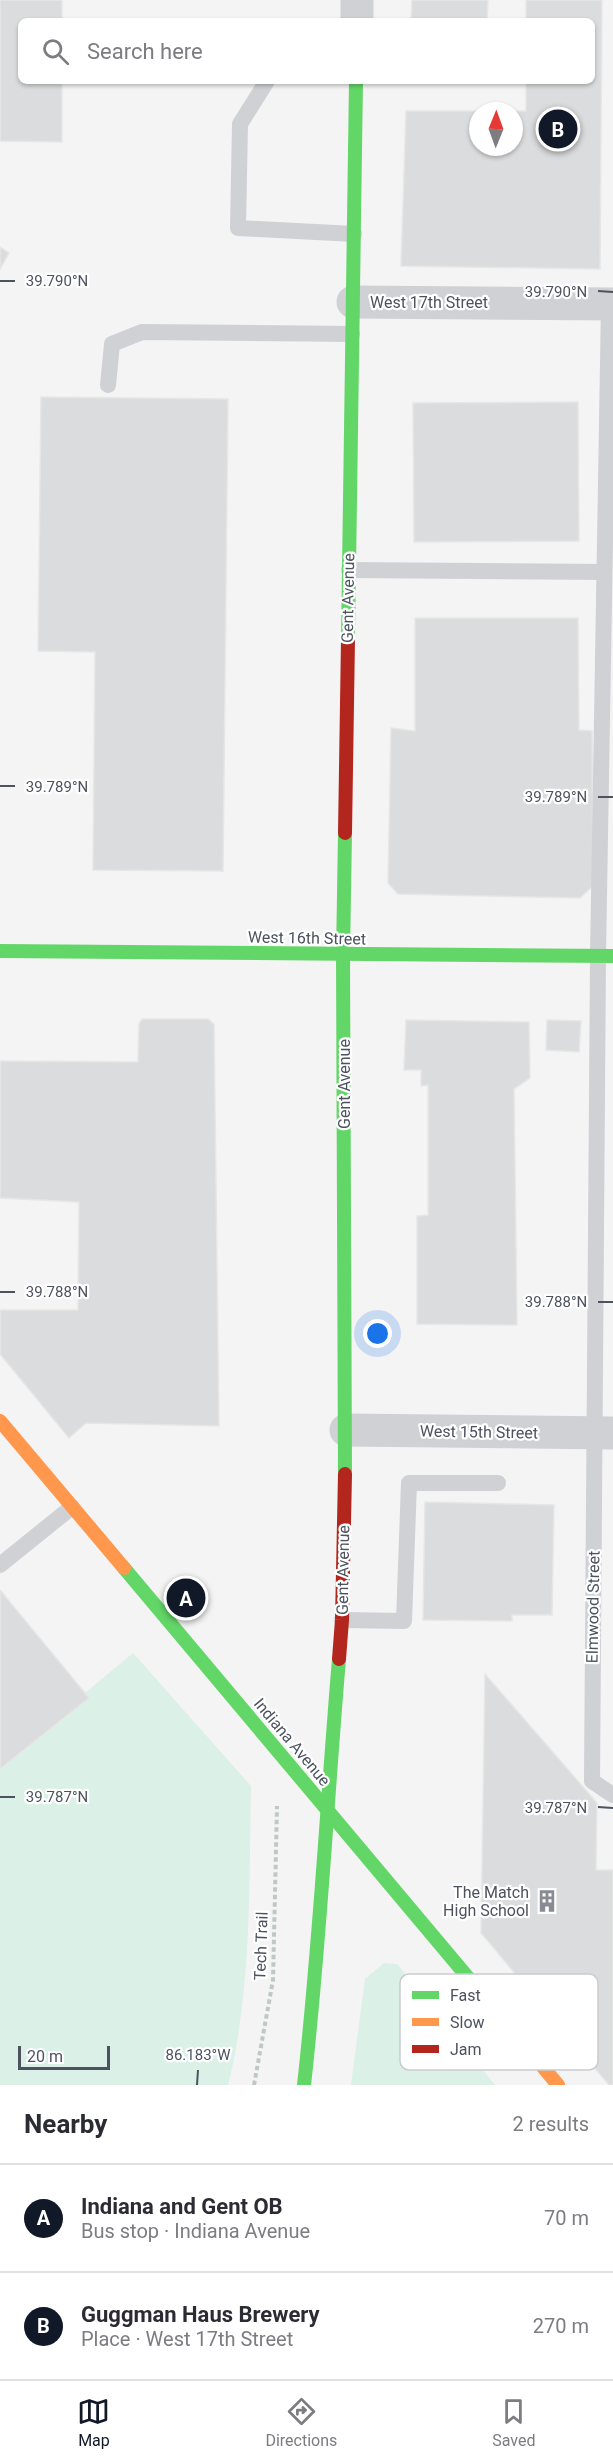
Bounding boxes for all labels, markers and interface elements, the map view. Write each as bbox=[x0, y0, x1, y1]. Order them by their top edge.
search box bbox=[18, 18, 595, 84]
icon: search bbox=[39, 35, 72, 68]
text: Search here bbox=[87, 39, 203, 64]
north arrow bbox=[469, 102, 523, 156]
pin: B bbox=[538, 106, 578, 152]
text: 39.790°N bbox=[26, 272, 88, 290]
text: 39.790°N bbox=[525, 283, 587, 301]
street label: West 17th Street bbox=[370, 293, 488, 312]
street label: Gent Avenue bbox=[338, 553, 358, 643]
text: 39.789°N bbox=[26, 778, 88, 796]
text: 39.789°N bbox=[525, 788, 587, 806]
street label: West 16th Street bbox=[248, 927, 366, 949]
street label: Gent Avenue bbox=[335, 1039, 354, 1129]
text: 39.788°N bbox=[26, 1283, 88, 1301]
text: 39.788°N bbox=[525, 1293, 587, 1311]
your location bbox=[363, 1319, 392, 1348]
street label: West 15th Street bbox=[420, 1421, 538, 1443]
street label: Gent Avenue bbox=[333, 1525, 353, 1615]
street label: Elmwood Street bbox=[583, 1551, 603, 1663]
pin: A bbox=[166, 1576, 206, 1620]
street label: Indiana Avenue bbox=[250, 1694, 334, 1790]
text: 39.787°N bbox=[26, 1788, 88, 1806]
text: 39.787°N bbox=[525, 1799, 587, 1817]
place label: The Match High School bbox=[443, 1883, 529, 1920]
building icon: The Match High School bbox=[534, 1888, 560, 1914]
street label: Tech Trail bbox=[250, 1911, 272, 1981]
legend bbox=[400, 1974, 598, 2070]
text: Fast bbox=[450, 1986, 481, 2005]
text: Slow bbox=[450, 2013, 485, 2032]
text: Jam bbox=[450, 2040, 482, 2059]
scale bar bbox=[18, 2043, 110, 2070]
text: 86.183°W bbox=[165, 2046, 231, 2064]
text: 20 m bbox=[27, 2047, 63, 2066]
text: Nearby bbox=[24, 2109, 107, 2139]
text: 2 results bbox=[513, 2112, 589, 2136]
text: Indiana and Gent OB bbox=[81, 2194, 283, 2219]
text: A bbox=[37, 2206, 50, 2230]
text: 70 m bbox=[544, 2206, 589, 2230]
text: Bus stop · Indiana Avenue bbox=[81, 2219, 310, 2243]
text: Guggman Haus Brewery bbox=[81, 2302, 320, 2327]
text: B bbox=[37, 2314, 50, 2338]
text: 270 m bbox=[533, 2314, 589, 2338]
text: Place · West 17th Street bbox=[81, 2327, 293, 2351]
tab: Map bbox=[77, 2395, 110, 2450]
tab: Directions bbox=[265, 2395, 337, 2450]
tab: Saved bbox=[492, 2395, 536, 2450]

